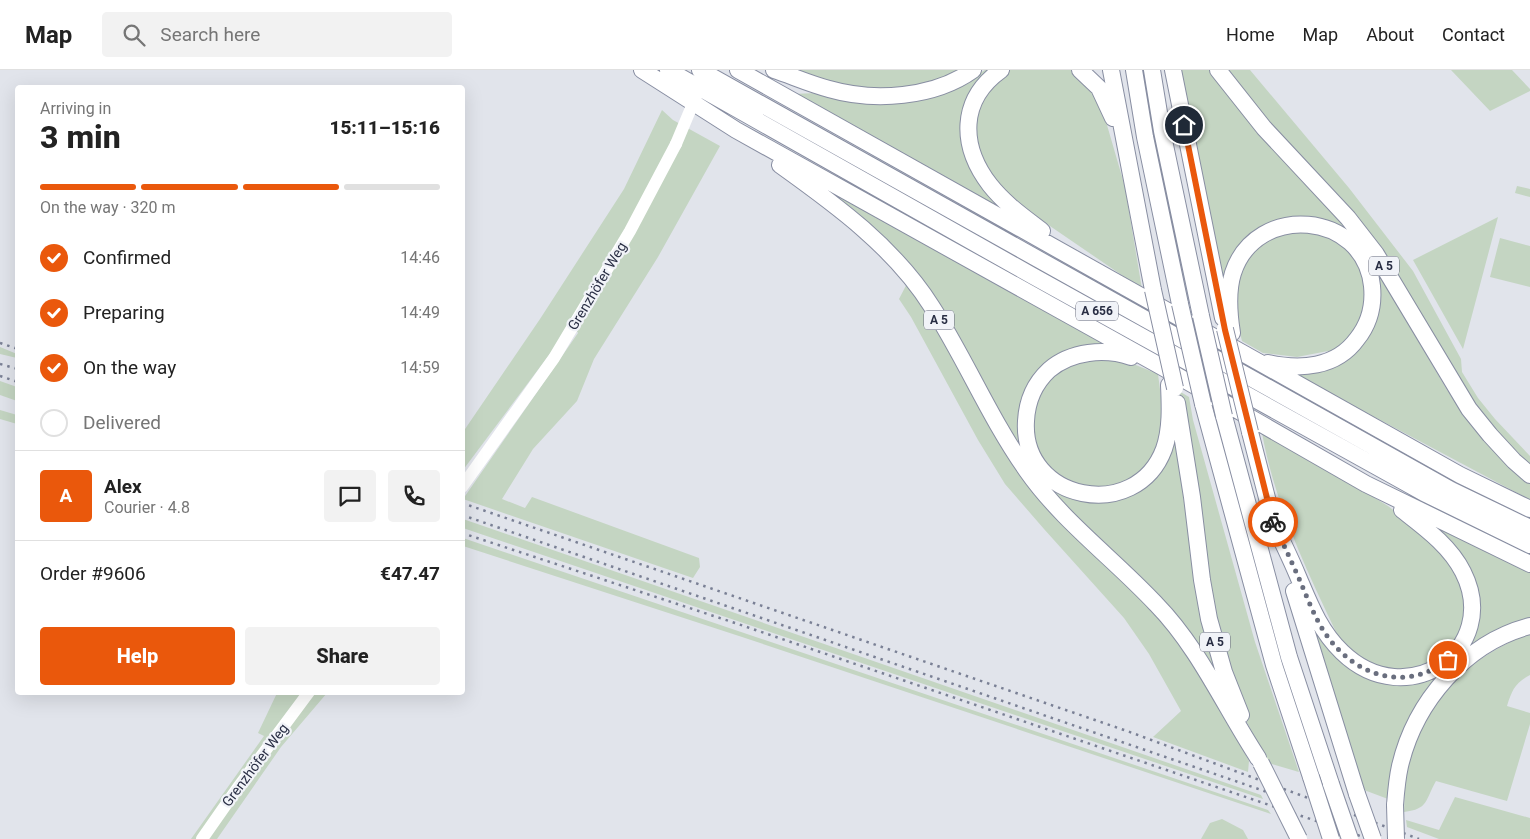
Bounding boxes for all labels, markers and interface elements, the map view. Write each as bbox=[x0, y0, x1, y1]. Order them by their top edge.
search box bbox=[102, 12, 452, 57]
text: Map bbox=[25, 21, 72, 49]
icon: search bbox=[120, 21, 148, 49]
text: Search here bbox=[160, 23, 260, 46]
text: Home bbox=[1226, 24, 1275, 45]
text: Map bbox=[1303, 24, 1338, 45]
text: About bbox=[1366, 24, 1414, 45]
text: Contact bbox=[1442, 24, 1505, 45]
text: Arriving in bbox=[40, 99, 111, 118]
pin bbox=[1163, 104, 1205, 146]
icon: home bbox=[1170, 111, 1198, 139]
text: 15:11–15:16 bbox=[329, 116, 440, 139]
text: 3 min bbox=[40, 118, 121, 156]
text: On the way · 320 m bbox=[40, 198, 176, 217]
street label: Grenzhöfer Weg bbox=[564, 239, 630, 333]
icon: check bbox=[40, 244, 68, 272]
text: Confirmed bbox=[83, 246, 171, 269]
text: 14:46 bbox=[400, 248, 440, 267]
road number: A 5 bbox=[1369, 257, 1399, 276]
icon: check bbox=[40, 299, 68, 327]
text: Preparing bbox=[83, 301, 165, 324]
road number: A 656 bbox=[1076, 302, 1118, 320]
text: 14:49 bbox=[400, 303, 440, 322]
road number: A 5 bbox=[924, 310, 954, 330]
icon: check bbox=[40, 354, 68, 382]
text: On the way bbox=[83, 356, 176, 379]
text: 14:59 bbox=[400, 358, 440, 377]
text: Delivered bbox=[83, 411, 161, 434]
button: chat bbox=[324, 470, 376, 522]
button: phone bbox=[388, 470, 440, 522]
text: Alex bbox=[104, 475, 142, 498]
text: A bbox=[60, 484, 72, 507]
courier bbox=[1248, 497, 1298, 547]
text: Courier · 4.8 bbox=[104, 498, 190, 517]
icon: bike bbox=[1259, 508, 1287, 536]
text: Order #9606 bbox=[40, 562, 146, 585]
text: €47.47 bbox=[380, 562, 440, 585]
button: Help bbox=[40, 627, 235, 685]
button: Share bbox=[245, 627, 440, 685]
road number: A 5 bbox=[1200, 632, 1230, 652]
pin bbox=[1427, 639, 1469, 681]
icon: bag bbox=[1434, 646, 1462, 674]
street label: Grenzhöfer Weg bbox=[219, 720, 291, 810]

